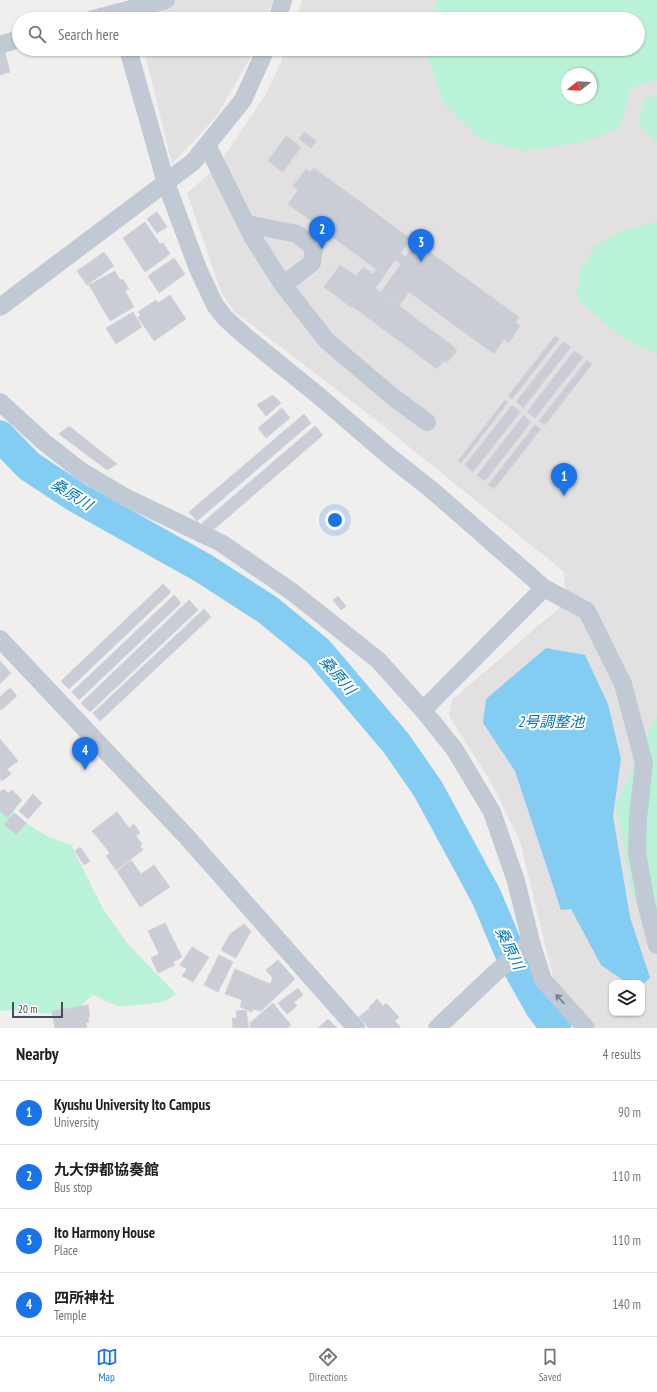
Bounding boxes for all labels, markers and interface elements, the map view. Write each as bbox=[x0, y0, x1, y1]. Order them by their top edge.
search box bbox=[12, 12, 645, 56]
icon: search bbox=[26, 23, 48, 45]
text: Search here bbox=[58, 25, 119, 44]
north arrow bbox=[561, 68, 597, 104]
pin: 2 bbox=[309, 216, 335, 249]
pin: 3 bbox=[408, 229, 434, 262]
pin: 1 bbox=[551, 463, 577, 496]
water label: 桑原川 bbox=[48, 474, 98, 515]
your location bbox=[325, 510, 345, 530]
water label: 桑原川 bbox=[316, 652, 361, 700]
water label: 2号調整池 bbox=[518, 712, 586, 731]
pin: 4 bbox=[72, 737, 98, 770]
water label: 桑原川 bbox=[492, 924, 529, 974]
map controls bbox=[609, 980, 645, 1016]
button: layers bbox=[609, 980, 645, 1016]
one-way arrow bbox=[555, 994, 565, 1004]
scale bar bbox=[12, 1000, 63, 1019]
text: 20 m bbox=[18, 1002, 37, 1016]
text: Nearby bbox=[16, 1043, 59, 1065]
text: 4 results bbox=[602, 1046, 641, 1063]
text: Kyushu University Ito Campus bbox=[54, 1095, 210, 1114]
text: 1 bbox=[26, 1104, 32, 1121]
text: 90 m bbox=[618, 1104, 641, 1121]
text: University bbox=[54, 1114, 99, 1131]
text: 九大伊都協奏館 bbox=[54, 1160, 159, 1179]
text: 2 bbox=[26, 1168, 32, 1185]
text: 110 m bbox=[612, 1168, 641, 1185]
text: Bus stop bbox=[54, 1179, 92, 1196]
text: Ito Harmony House bbox=[54, 1223, 155, 1242]
text: 3 bbox=[26, 1232, 32, 1249]
text: 110 m bbox=[612, 1232, 641, 1249]
text: Place bbox=[54, 1242, 78, 1259]
text: 四所神社 bbox=[54, 1288, 114, 1307]
text: 4 bbox=[26, 1296, 32, 1313]
text: 140 m bbox=[612, 1296, 641, 1313]
text: Temple bbox=[54, 1307, 86, 1324]
tab: Map bbox=[96, 1346, 118, 1384]
tab: Directions bbox=[309, 1346, 347, 1384]
tab: Saved bbox=[539, 1346, 561, 1384]

